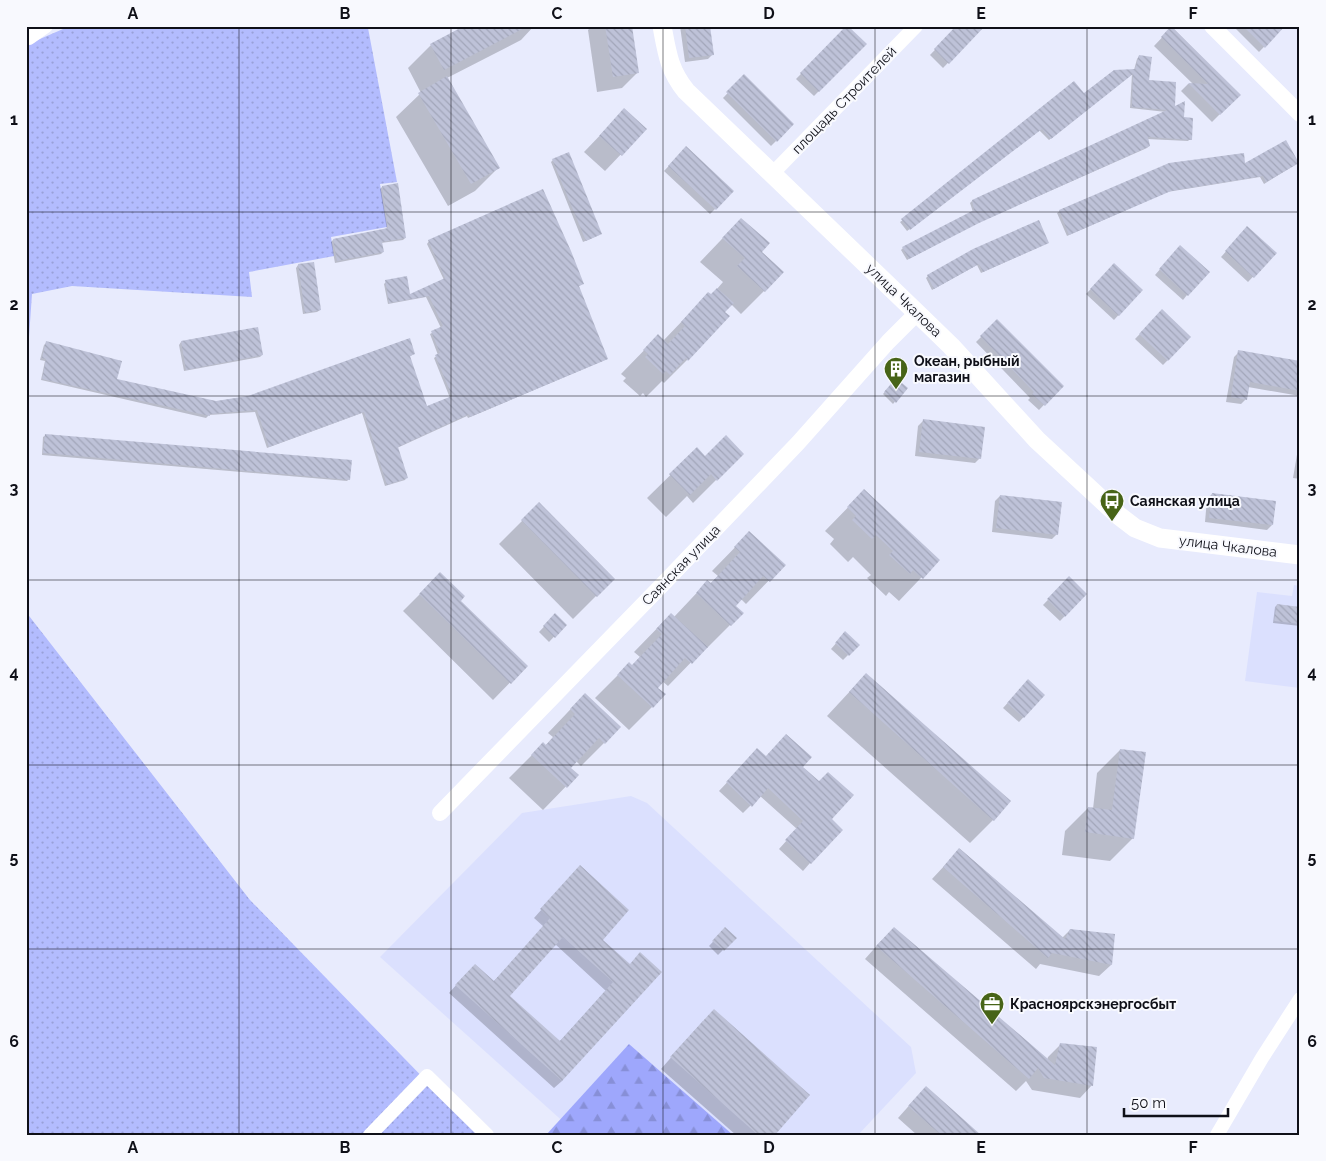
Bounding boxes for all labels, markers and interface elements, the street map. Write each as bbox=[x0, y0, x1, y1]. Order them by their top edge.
text: A bbox=[128, 4, 139, 23]
text: B bbox=[340, 4, 351, 23]
text: C bbox=[552, 4, 563, 23]
text: D bbox=[763, 4, 775, 23]
text: E bbox=[976, 4, 986, 23]
text: F bbox=[1188, 4, 1198, 23]
street label: площадь Строителей bbox=[789, 43, 899, 157]
text: 1 bbox=[10, 110, 18, 129]
text: 1 bbox=[1308, 110, 1316, 129]
street label: улица Чкалова bbox=[863, 260, 945, 340]
text: 2 bbox=[9, 295, 19, 314]
text: 2 bbox=[1307, 295, 1317, 314]
place label: Океан, рыбный магазин bbox=[914, 353, 1019, 385]
building icon: Океан, рыбный магазин bbox=[883, 356, 909, 390]
text: 3 bbox=[10, 479, 19, 498]
text: 3 bbox=[1308, 479, 1317, 498]
bus stop icon: Саянская улица bbox=[1099, 488, 1125, 522]
place label: Саянская улица bbox=[1130, 493, 1240, 509]
street label: Саянская улица bbox=[639, 522, 723, 608]
street label: улица Чкалова bbox=[1178, 532, 1278, 560]
text: 4 bbox=[9, 663, 19, 682]
text: 4 bbox=[1307, 663, 1317, 682]
text: 5 bbox=[10, 848, 19, 867]
text: 5 bbox=[1308, 848, 1317, 867]
office icon: Красноярскэнергосбыт bbox=[979, 991, 1005, 1025]
place label: Красноярскэнергосбыт bbox=[1010, 996, 1176, 1012]
text: 6 bbox=[9, 1032, 19, 1051]
text: 6 bbox=[1307, 1032, 1317, 1051]
scale bar bbox=[1124, 1086, 1227, 1118]
text: 50 m bbox=[1131, 1094, 1166, 1112]
text: A bbox=[128, 1138, 139, 1157]
text: B bbox=[340, 1138, 351, 1157]
text: C bbox=[552, 1138, 563, 1157]
text: D bbox=[763, 1138, 775, 1157]
text: E bbox=[976, 1138, 986, 1157]
text: F bbox=[1188, 1138, 1198, 1157]

